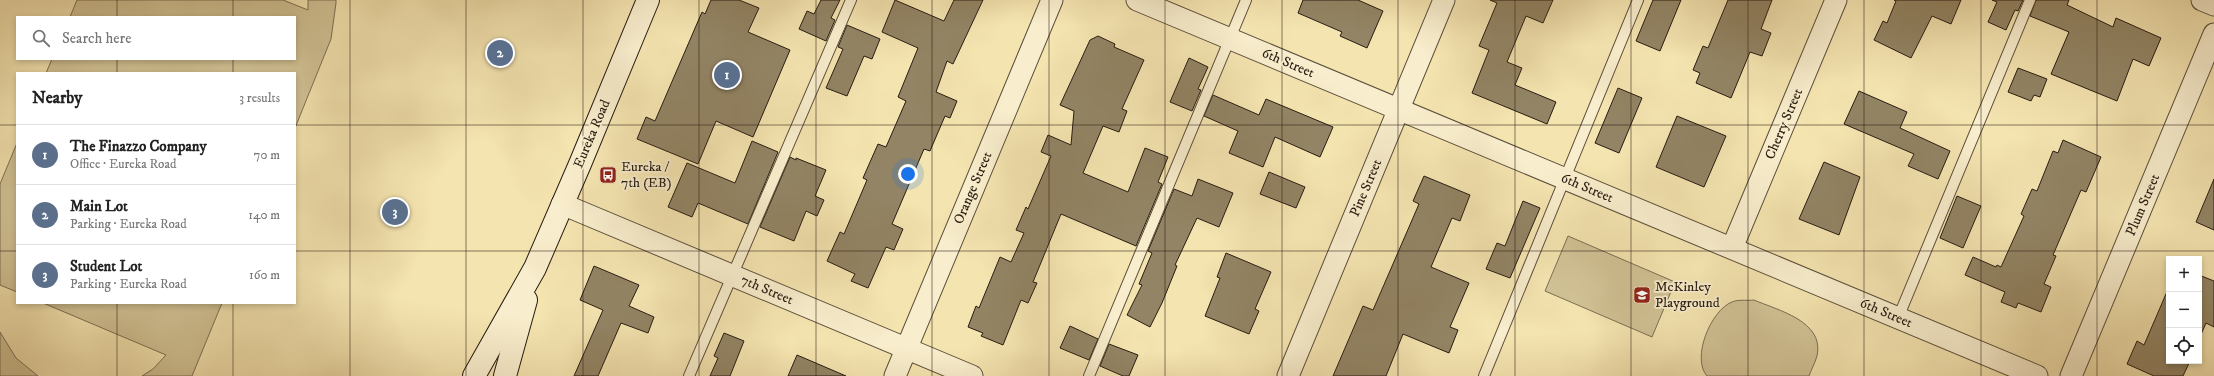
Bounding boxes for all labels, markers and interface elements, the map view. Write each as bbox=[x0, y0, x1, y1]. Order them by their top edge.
search box bbox=[16, 16, 296, 60]
icon: search bbox=[30, 27, 52, 49]
text: Search here bbox=[62, 29, 131, 48]
pin: 2 bbox=[487, 38, 513, 68]
street label: 6th Street bbox=[1259, 44, 1317, 82]
pin: 1 bbox=[714, 60, 740, 90]
street label: Cherry Street bbox=[1761, 85, 1807, 162]
text: Nearby bbox=[32, 87, 82, 109]
text: 3 results bbox=[239, 90, 280, 106]
street label: Eureka Road bbox=[570, 97, 614, 171]
text: The Finazzo Company bbox=[70, 137, 207, 156]
text: 1 bbox=[43, 147, 47, 163]
text: 70 m bbox=[254, 147, 280, 163]
street label: Orange Street bbox=[950, 149, 997, 227]
text: Office · Eureka Road bbox=[70, 156, 176, 172]
street label: Pine Street bbox=[1346, 156, 1386, 220]
place label: Eureka / 7th (EB) bbox=[621, 158, 672, 192]
your location bbox=[898, 164, 918, 184]
bus stop icon: Eureka / 7th (EB) bbox=[598, 165, 618, 185]
street label: 6th Street bbox=[1558, 169, 1616, 207]
street label: Plum Street bbox=[2122, 171, 2164, 239]
text: Main Lot bbox=[70, 197, 128, 216]
pin: 3 bbox=[382, 197, 408, 227]
text: 2 bbox=[42, 207, 48, 223]
text: 140 m bbox=[248, 207, 280, 223]
text: Parking · Eureka Road bbox=[70, 216, 187, 232]
map controls bbox=[2166, 256, 2202, 364]
button: + bbox=[2166, 256, 2202, 292]
text: Student Lot bbox=[70, 257, 142, 276]
text: 3 bbox=[43, 267, 47, 283]
text: 160 m bbox=[249, 267, 280, 283]
street label: 7th Street bbox=[738, 271, 796, 309]
text: Parking · Eureka Road bbox=[70, 276, 187, 292]
place label: McKinley Playground bbox=[1655, 278, 1720, 312]
school or university icon: McKinley Playground bbox=[1632, 285, 1652, 305]
button: − bbox=[2166, 292, 2202, 328]
street label: 6th Street bbox=[1857, 294, 1915, 332]
button: locate bbox=[2166, 328, 2202, 364]

